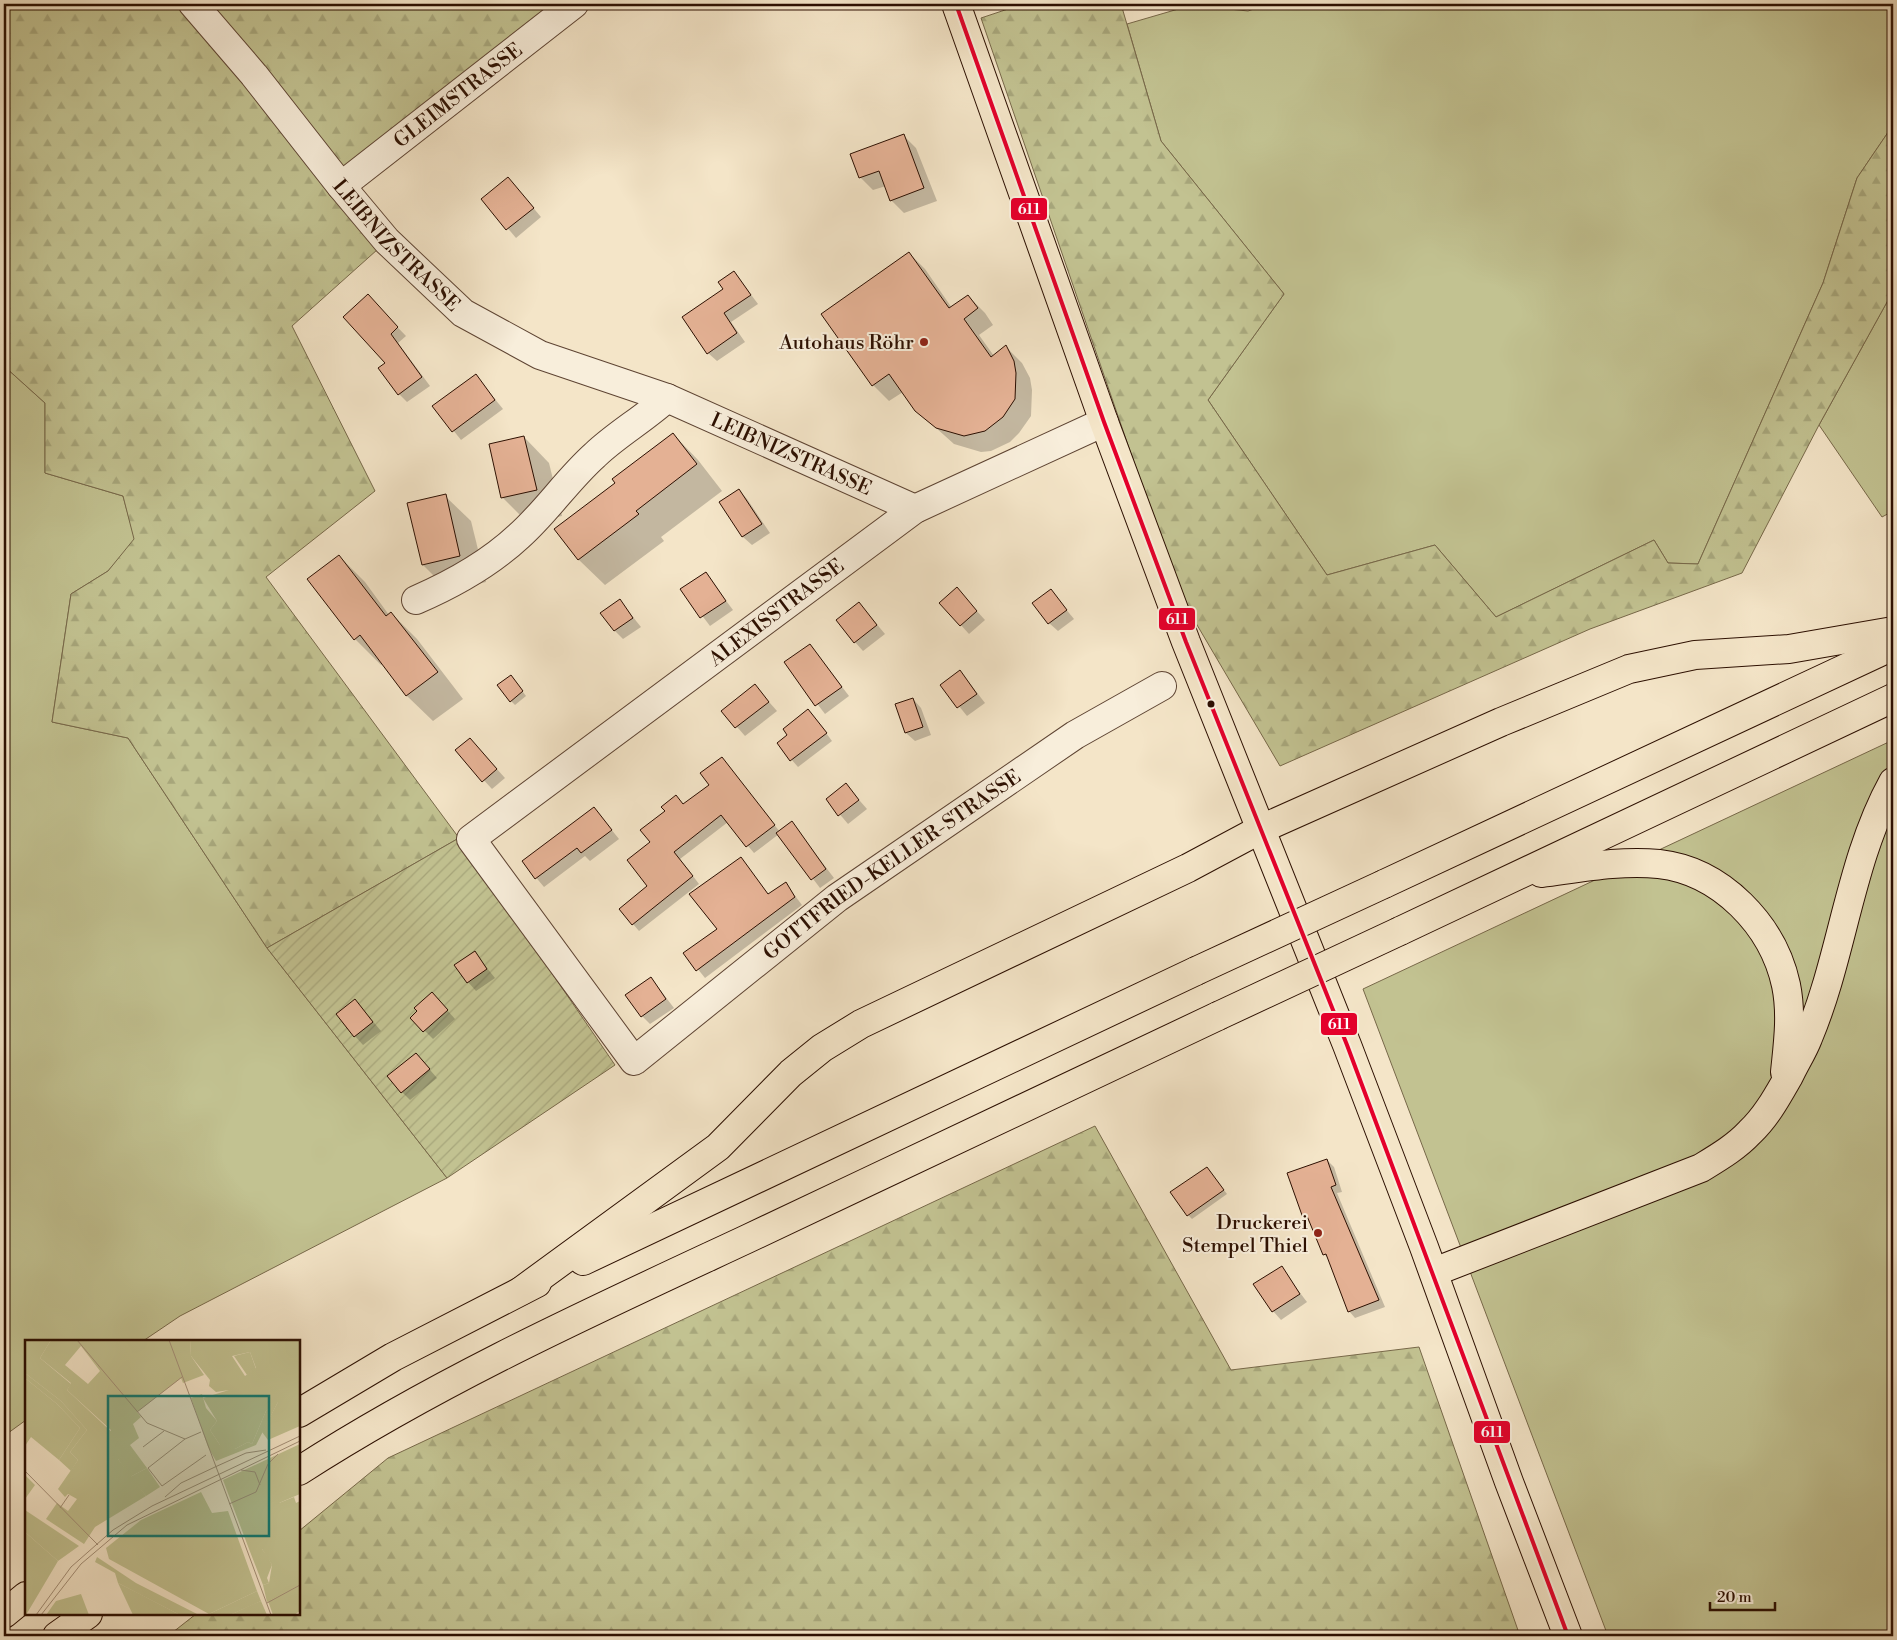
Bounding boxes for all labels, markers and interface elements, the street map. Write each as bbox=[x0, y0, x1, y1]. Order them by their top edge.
street label: GLEIMSTRASSE bbox=[389, 38, 528, 154]
street label: LEIBNIZSTRASSE bbox=[327, 175, 465, 318]
line badge: 611 bbox=[1010, 197, 1048, 221]
text: 611 bbox=[1018, 201, 1040, 219]
place label: Autohaus Röhr bbox=[778, 331, 914, 356]
marker: Autohaus Röhr bbox=[918, 336, 930, 348]
street label: LEIBNIZSTRASSE bbox=[706, 408, 875, 502]
street label: ALEXISSTRASSE bbox=[703, 554, 850, 673]
line badge: 611 bbox=[1158, 607, 1196, 631]
text: 611 bbox=[1166, 611, 1188, 629]
unlabelled marker bbox=[1206, 699, 1216, 709]
street label: GOTTFRIED-KELLER-STRASSE bbox=[759, 765, 1026, 966]
line badge: 611 bbox=[1320, 1012, 1358, 1036]
text: 611 bbox=[1328, 1016, 1350, 1034]
place label: Druckerei Stempel Thiel bbox=[1182, 1211, 1308, 1259]
marker: Druckerei Stempel Thiel bbox=[1312, 1227, 1324, 1239]
inset map bbox=[25, 1340, 300, 1615]
line badge: 611 bbox=[1473, 1420, 1511, 1444]
text: 611 bbox=[1481, 1424, 1503, 1442]
scale bar bbox=[1710, 1580, 1774, 1612]
text: 20 m bbox=[1717, 1588, 1752, 1607]

